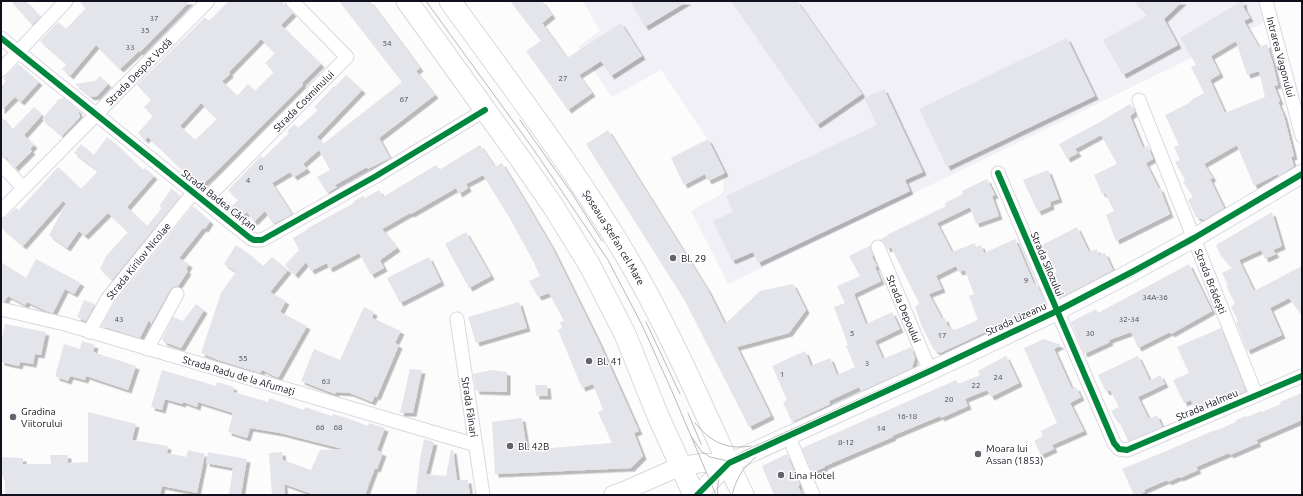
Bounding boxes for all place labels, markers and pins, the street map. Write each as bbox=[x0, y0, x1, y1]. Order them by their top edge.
marker: Bl. 29 bbox=[668, 253, 678, 263]
place label: Bl. 29 bbox=[681, 253, 706, 264]
marker: Bl. 41 bbox=[584, 356, 594, 366]
place label: Bl. 41 bbox=[597, 356, 622, 367]
place label: Gradina Viitorului bbox=[21, 406, 63, 429]
marker: Gradina Viitorului bbox=[8, 412, 18, 422]
marker: Bl. 42B bbox=[505, 441, 515, 451]
place label: Bl. 42B bbox=[518, 441, 549, 452]
place label: Moara lui Assan (1853) bbox=[986, 443, 1043, 466]
marker: Moara lui Assan (1853) bbox=[973, 449, 983, 459]
marker: Lina Hotel bbox=[776, 470, 786, 480]
place label: Lina Hotel bbox=[789, 470, 835, 481]

